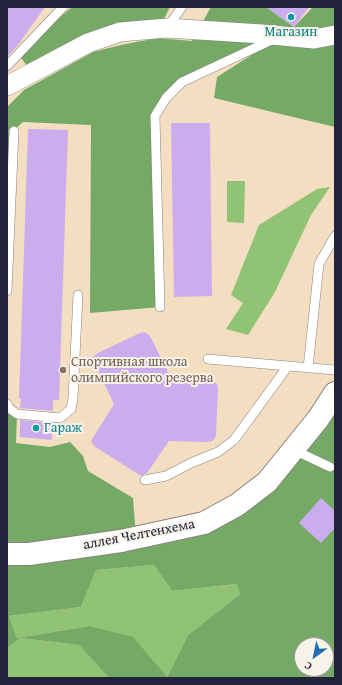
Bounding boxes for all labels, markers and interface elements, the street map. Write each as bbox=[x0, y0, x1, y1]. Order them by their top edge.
marker: Магазин bbox=[286, 12, 296, 22]
place label: Магазин bbox=[265, 24, 317, 40]
place label: Спортивная школа олимпийского резерва bbox=[71, 354, 213, 386]
marker: Спортивная школа олимпийского резерва bbox=[58, 365, 68, 375]
place label: Гараж bbox=[44, 420, 82, 436]
marker: Гараж bbox=[31, 423, 41, 433]
street label: аллея Челтенхема bbox=[82, 516, 196, 554]
north arrow bbox=[294, 637, 334, 677]
text: С bbox=[301, 658, 315, 675]

